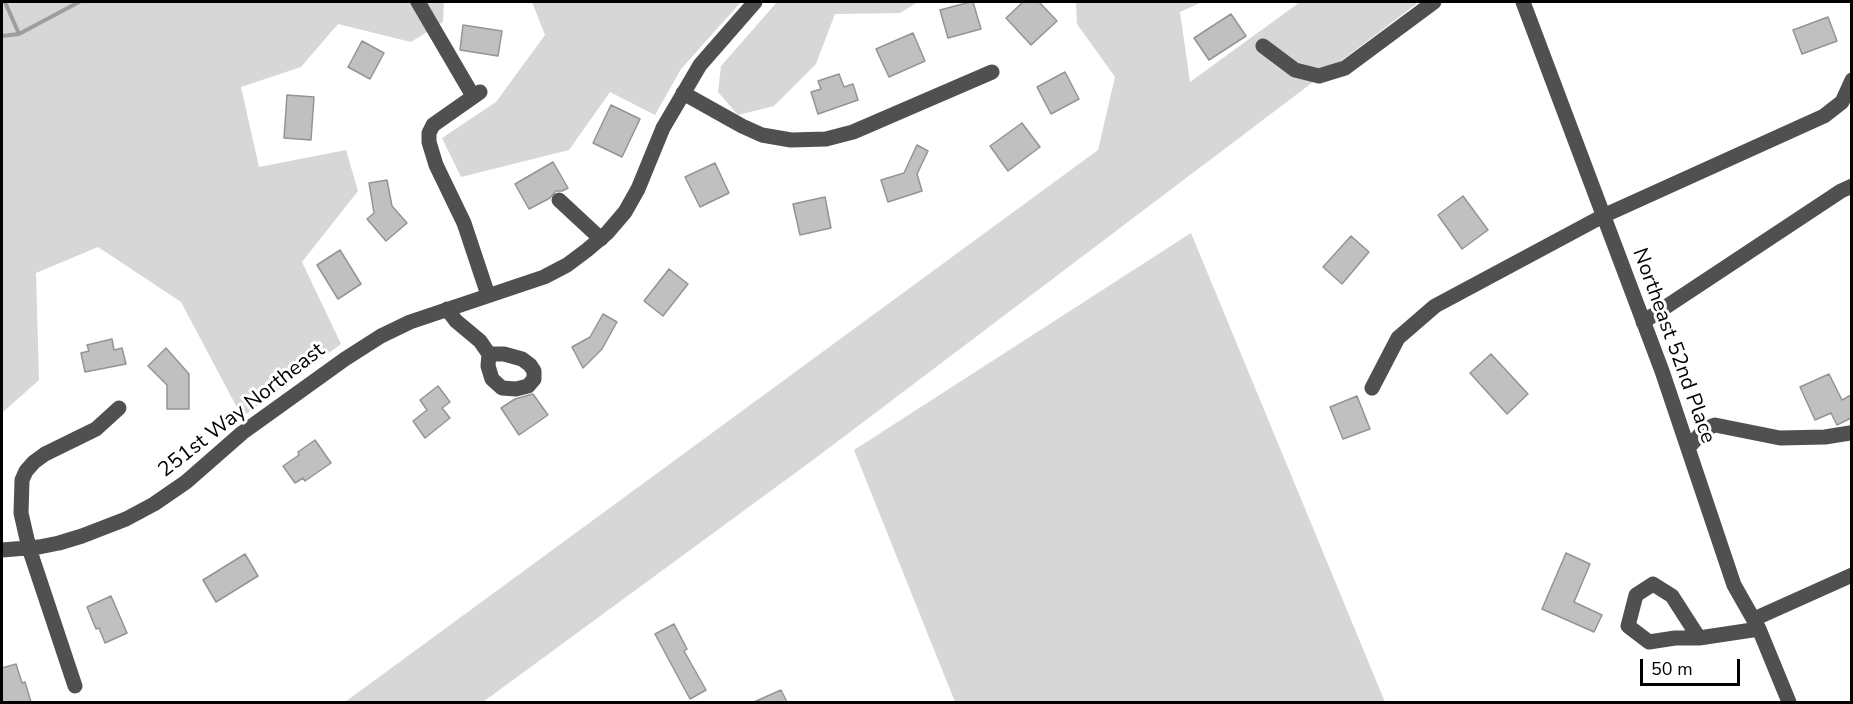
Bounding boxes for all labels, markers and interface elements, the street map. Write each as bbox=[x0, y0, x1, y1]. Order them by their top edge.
street label: Northeast 52nd Place bbox=[1626, 245, 1720, 447]
street label: 251st Way Northeast bbox=[154, 338, 330, 484]
scale bar bbox=[1643, 647, 1744, 685]
text: 50 m bbox=[1651, 657, 1693, 681]

